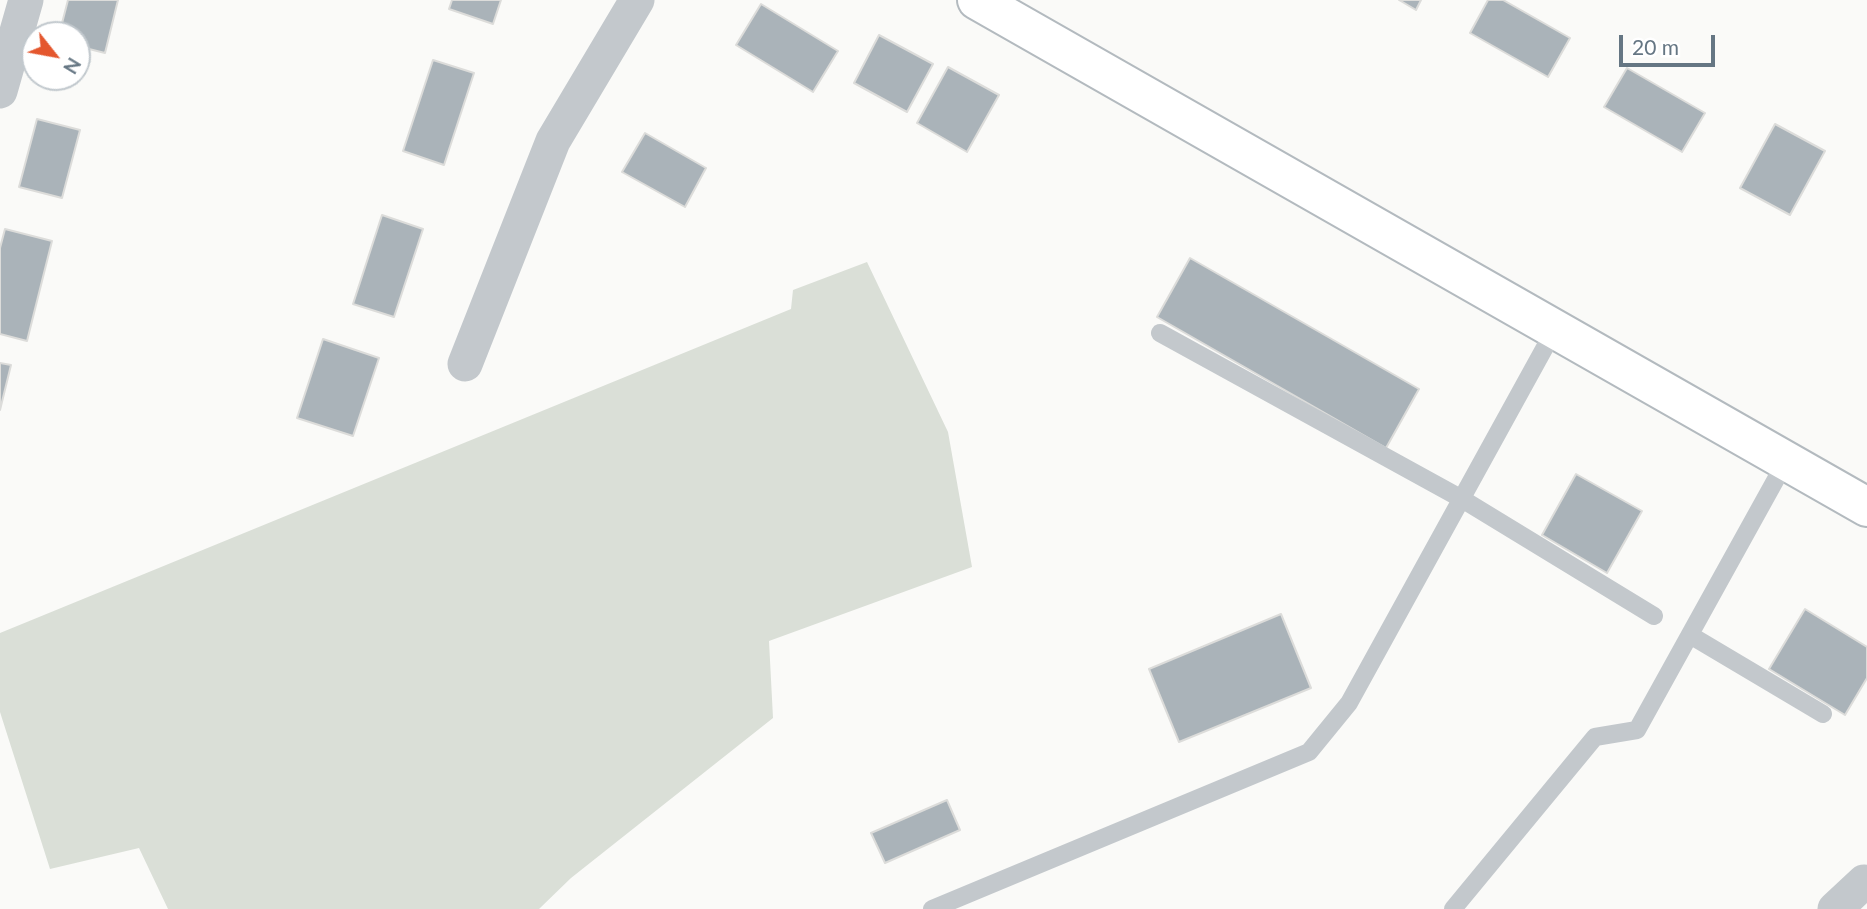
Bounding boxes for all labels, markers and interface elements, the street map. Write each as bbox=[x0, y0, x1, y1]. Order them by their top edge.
north arrow bbox=[21, 21, 91, 91]
scale bar bbox=[1622, 21, 1718, 65]
text: 20 m bbox=[1632, 34, 1679, 59]
text: N bbox=[59, 54, 86, 78]

